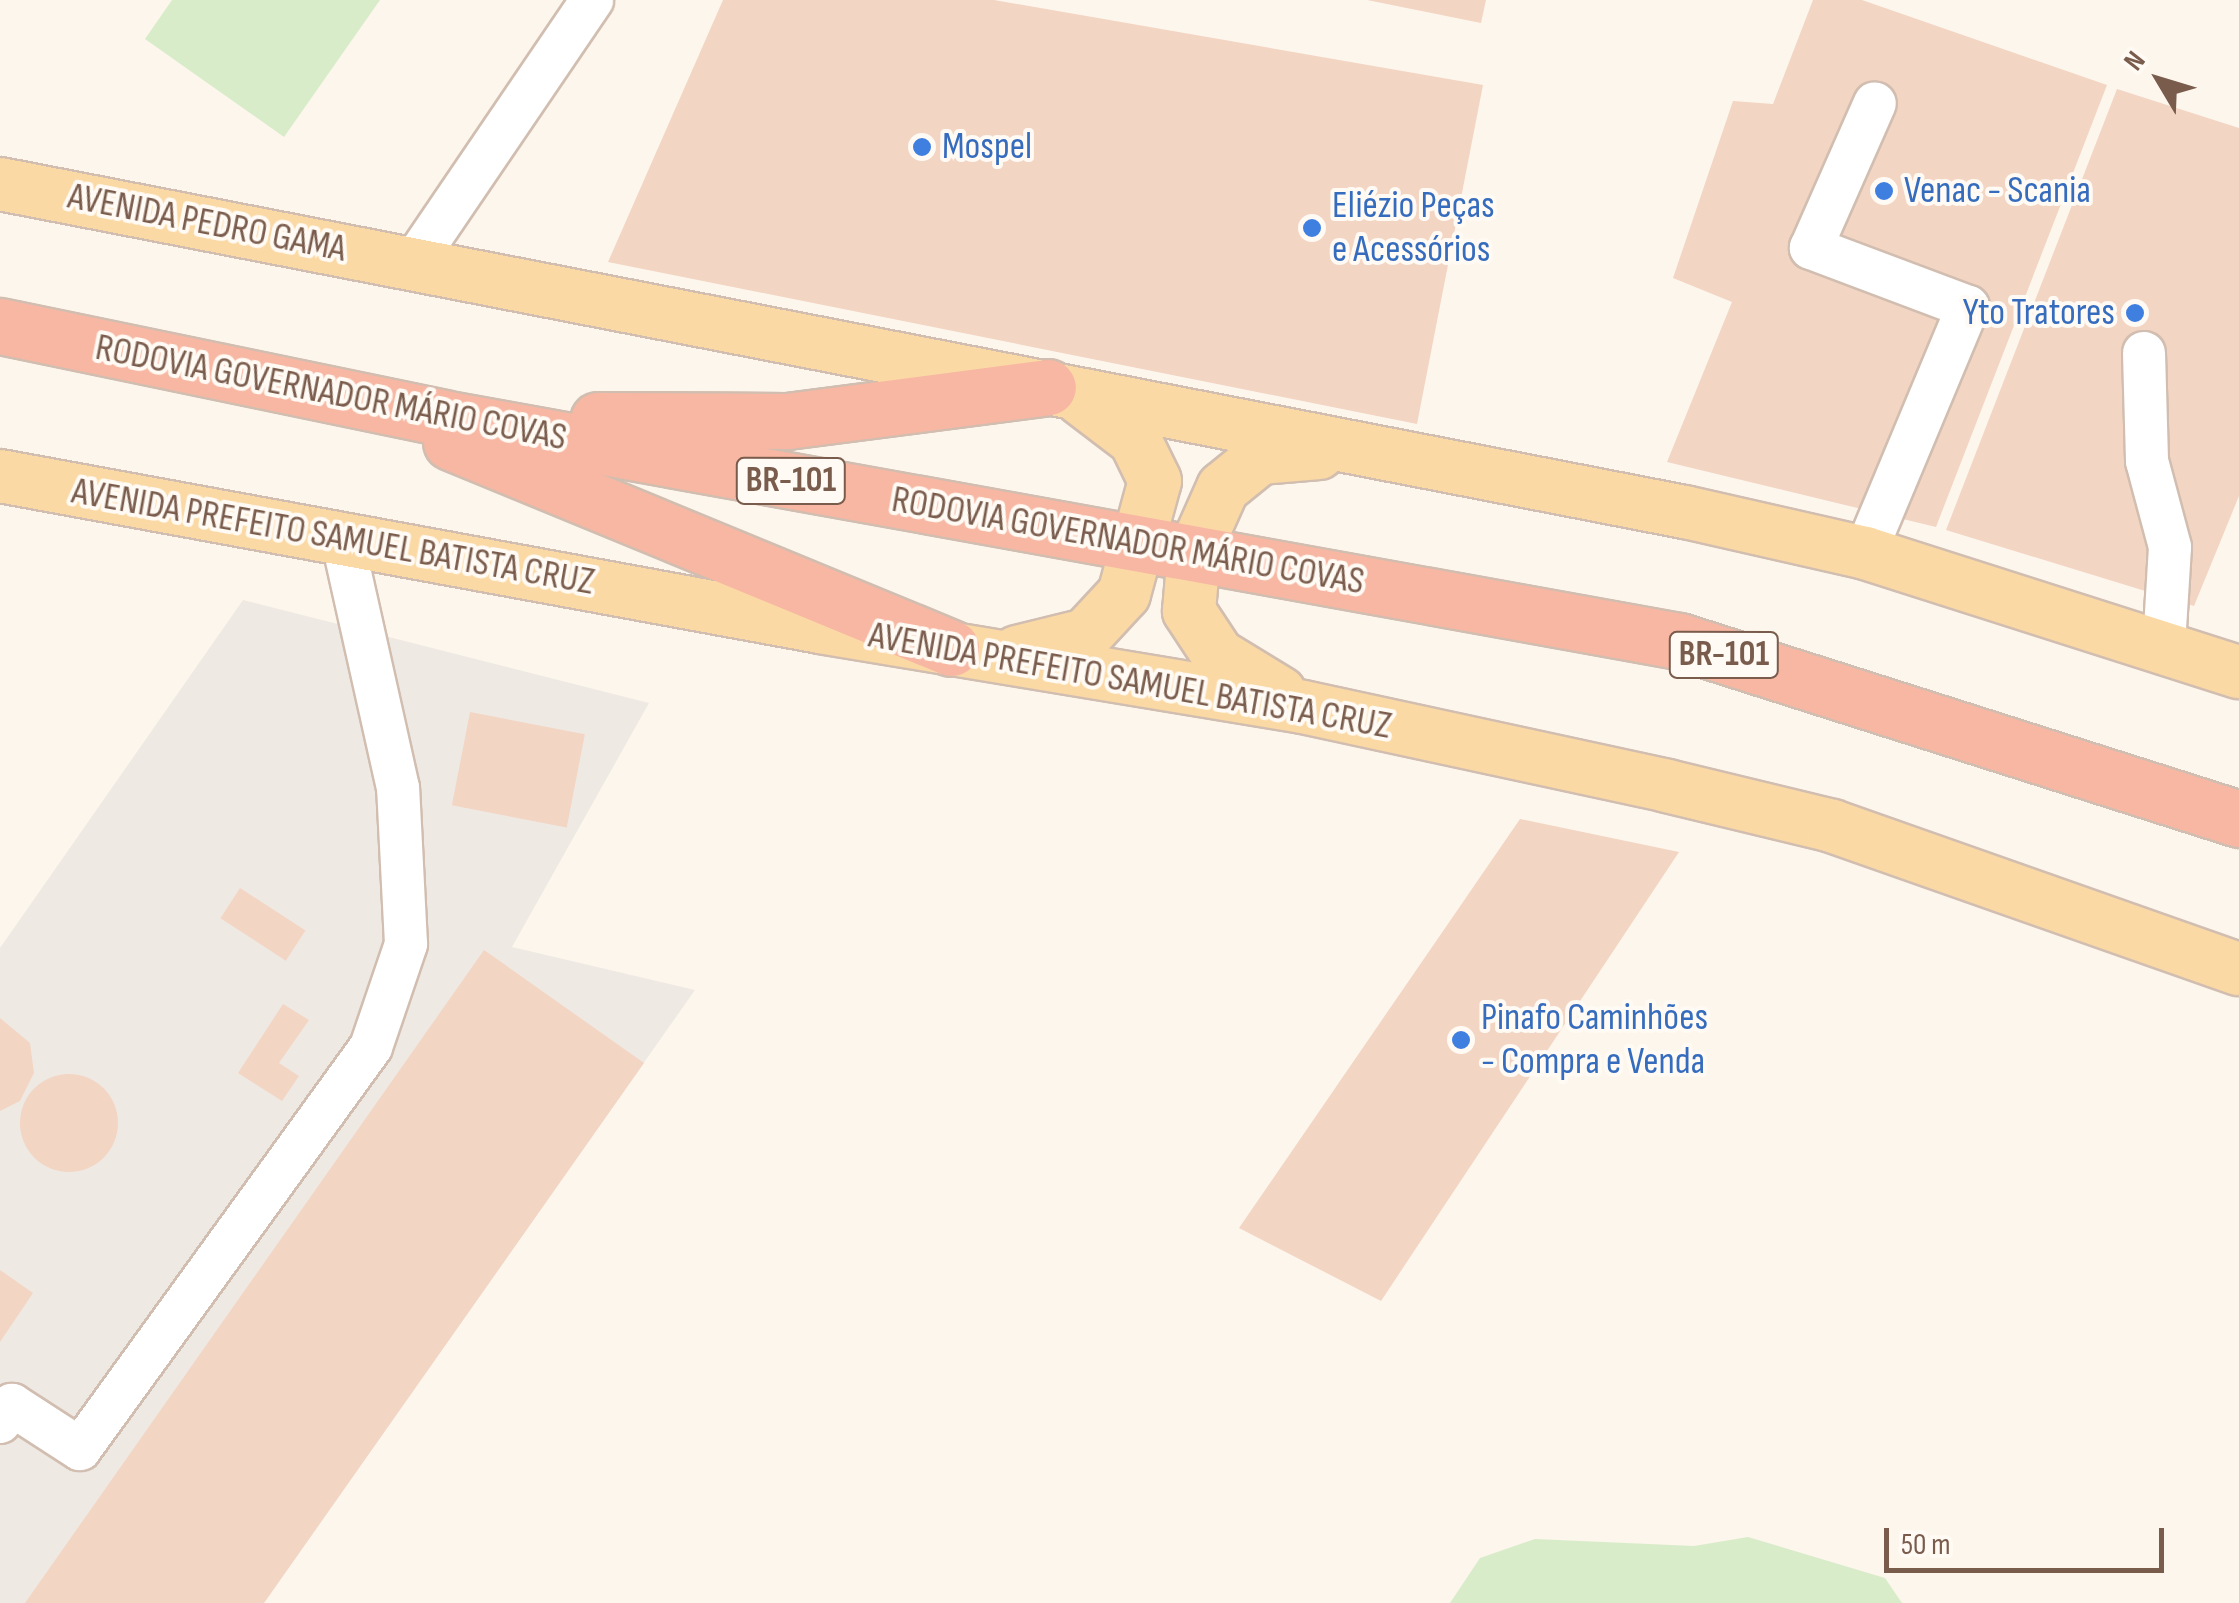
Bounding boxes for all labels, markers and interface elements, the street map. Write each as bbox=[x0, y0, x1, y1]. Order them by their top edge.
north arrow bbox=[2109, 30, 2209, 130]
text: N bbox=[2117, 45, 2153, 77]
place label: Mospel bbox=[942, 124, 1032, 170]
marker: Mospel bbox=[911, 136, 933, 158]
place label: Venac - Scania bbox=[1904, 168, 2091, 214]
street label: AVENIDA PEDRO GAMA bbox=[64, 174, 350, 272]
marker: Venac - Scania bbox=[1873, 180, 1895, 202]
place label: Eliézio Peças e Acessórios bbox=[1332, 183, 1495, 272]
marker: Eliézio Peças e Acessórios bbox=[1301, 217, 1323, 239]
place label: Yto Tratores bbox=[1963, 290, 2115, 336]
marker: Yto Tratores bbox=[2124, 302, 2146, 324]
street label: RODOVIA GOVERNADOR MÁRIO COVAS bbox=[92, 325, 570, 461]
road number: BR-101 bbox=[734, 451, 848, 511]
street label: AVENIDA PREFEITO SAMUEL BATISTA CRUZ bbox=[68, 469, 598, 605]
street label: RODOVIA GOVERNADOR MÁRIO COVAS bbox=[888, 477, 1368, 605]
street label: AVENIDA PREFEITO SAMUEL BATISTA CRUZ bbox=[865, 613, 1395, 749]
road number: BR-101 bbox=[1666, 625, 1782, 685]
place label: Pinafo Caminhões - Compra e Venda bbox=[1481, 995, 1708, 1084]
marker: Pinafo Caminhões - Compra e Venda bbox=[1450, 1029, 1472, 1051]
scale bar bbox=[1889, 1508, 2169, 1570]
text: 50 m bbox=[1901, 1527, 1950, 1563]

